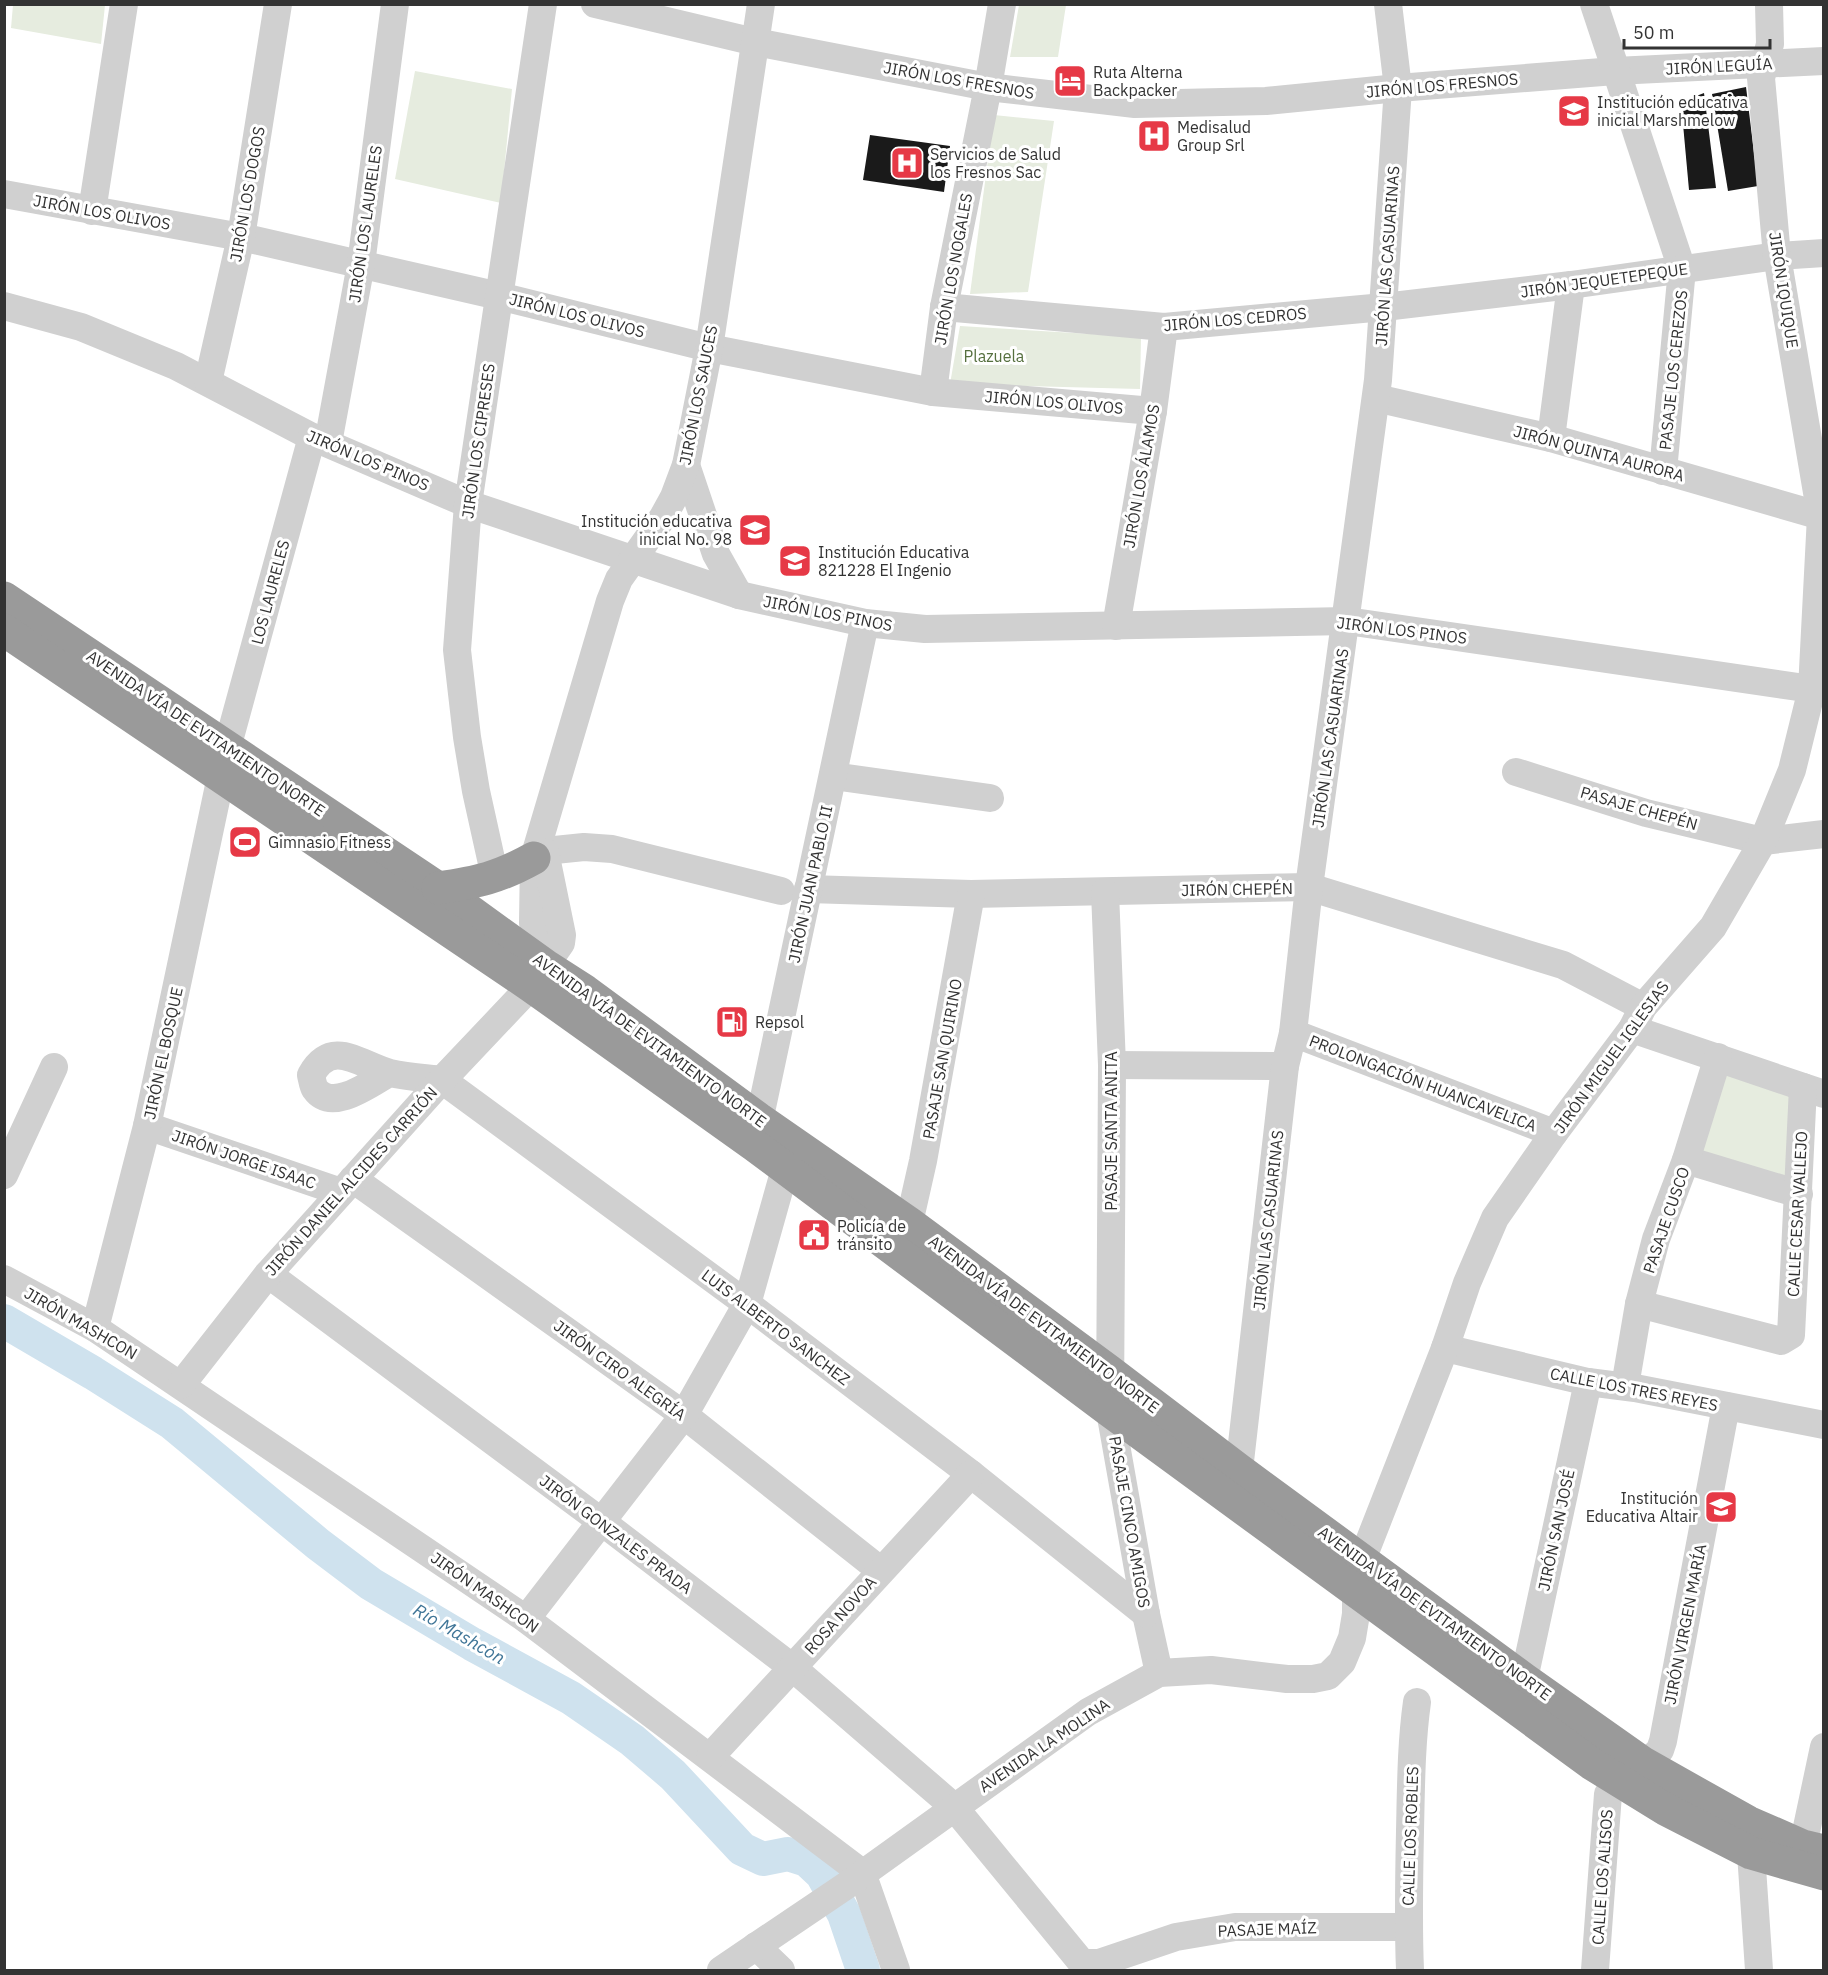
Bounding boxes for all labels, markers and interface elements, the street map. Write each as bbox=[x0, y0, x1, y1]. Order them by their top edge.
scale bar bbox=[1624, 12, 1770, 50]
text: 50 m bbox=[1633, 21, 1675, 44]
street label: JIRÓN LEGUÍA bbox=[1665, 52, 1773, 79]
street label: JIRÓN LOS FRESNOS bbox=[882, 56, 1036, 103]
place label: Ruta Alterna Backpacker bbox=[1093, 62, 1183, 100]
hotel icon: Ruta Alterna Backpacker bbox=[1052, 63, 1088, 99]
street label: JIRÓN LOS FRESNOS bbox=[1365, 67, 1519, 102]
place label: Institución educativa inicial Marshmelow bbox=[1597, 92, 1748, 130]
school or university icon: Institución educativa inicial Marshmelow bbox=[1556, 93, 1592, 129]
place label: Medisalud Group Srl bbox=[1177, 117, 1251, 155]
hospital icon: Medisalud Group Srl bbox=[1136, 118, 1172, 154]
street label: JIRÓN LOS DOGOS bbox=[224, 125, 269, 263]
street label: JIRÓN LOS LAURELES bbox=[343, 144, 386, 304]
place label: Servicios de Salud los Fresnos Sac bbox=[930, 144, 1061, 182]
hospital icon: Servicios de Salud los Fresnos Sac bbox=[889, 145, 925, 181]
street label: JIRÓN LAS CASUARINAS bbox=[1370, 165, 1403, 347]
street label: JIRÓN LOS OLIVOS bbox=[32, 189, 172, 234]
street label: JIRÓN LOS NOGALES bbox=[929, 191, 976, 346]
street label: JIRÓN IQUIQUE bbox=[1765, 230, 1804, 350]
street label: JIRÓN JEQUETEPEQUE bbox=[1519, 257, 1689, 302]
street label: JIRÓN LOS OLIVOS bbox=[507, 288, 647, 342]
street label: PASAJE LOS CEREZOS bbox=[1655, 289, 1691, 451]
street label: JIRÓN LOS CEDROS bbox=[1162, 302, 1307, 335]
street label: JIRÓN LOS SAUCES bbox=[674, 323, 721, 466]
park label: Plazuela bbox=[964, 346, 1025, 366]
street label: JIRÓN LOS CIPRESES bbox=[456, 362, 499, 520]
street label: JIRÓN LOS OLIVOS bbox=[984, 385, 1124, 418]
street label: JIRÓN LOS ÁLAMOS bbox=[1118, 402, 1163, 549]
street label: JIRÓN QUINTA AURORA bbox=[1511, 420, 1687, 485]
street label: JIRÓN LOS PINOS bbox=[304, 424, 433, 495]
place label: Institución educativa inicial No. 98 bbox=[581, 511, 732, 549]
school or university icon: Institución educativa inicial No. 98 bbox=[737, 512, 773, 548]
street label: LOS LAURELES bbox=[246, 538, 294, 646]
place label: Institución Educativa 821228 El Ingenio bbox=[818, 542, 970, 580]
school or university icon: Institución Educativa 821228 El Ingenio bbox=[777, 543, 813, 579]
street label: JIRÓN LOS PINOS bbox=[762, 590, 894, 635]
street label: JIRÓN LOS PINOS bbox=[1336, 611, 1468, 648]
street label: AVENIDA VÍA DE EVITAMIENTO NORTE bbox=[83, 645, 330, 821]
street label: JIRÓN LAS CASUARINAS bbox=[1307, 647, 1352, 829]
street label: PASAJE CHEPÉN bbox=[1578, 781, 1700, 834]
street label: JIRÓN JUAN PABLO II bbox=[783, 803, 836, 964]
sports icon: Gimnasio Fitness bbox=[227, 824, 263, 860]
place label: Gimnasio Fitness bbox=[268, 832, 391, 852]
street label: JIRÓN CHEPÉN bbox=[1181, 877, 1293, 900]
street label: AVENIDA VÍA DE EVITAMIENTO NORTE bbox=[529, 948, 771, 1131]
street label: JIRÓN MIGUEL IGLESIAS bbox=[1548, 976, 1673, 1137]
street label: PASAJE SAN QUIRINO bbox=[918, 977, 966, 1141]
street label: JIRÓN EL BOSQUE bbox=[138, 985, 187, 1121]
fuel station icon: Repsol bbox=[714, 1004, 750, 1040]
place label: Repsol bbox=[755, 1012, 804, 1032]
street label: PROLONGACIÓN HUANCAVELICA bbox=[1306, 1029, 1540, 1136]
street label: PASAJE SANTA ANITA bbox=[1101, 1051, 1121, 1211]
street label: JIRÓN DANIEL ALCIDES CARRIÓN bbox=[260, 1082, 441, 1280]
street label: JIRÓN JORGE ISAAC bbox=[169, 1124, 319, 1193]
street label: JIRÓN LAS CASUARINAS bbox=[1248, 1129, 1287, 1311]
street label: CALLE CESAR VALLEJO bbox=[1783, 1131, 1811, 1297]
street label: PASAJE CUSCO bbox=[1638, 1164, 1694, 1276]
place label: Policía de tránsito bbox=[837, 1216, 906, 1254]
public building icon: Policía de tránsito bbox=[796, 1217, 832, 1253]
street label: AVENIDA VÍA DE EVITAMIENTO NORTE bbox=[925, 1230, 1164, 1417]
street label: LUIS ALBERTO SANCHEZ bbox=[698, 1265, 854, 1389]
street label: JIRÓN MASHCON bbox=[21, 1282, 142, 1363]
street label: JIRÓN CIRO ALEGRÍA bbox=[550, 1315, 690, 1425]
street label: CALLE LOS TRES REYES bbox=[1548, 1363, 1720, 1415]
street label: PASAJE CINCO AMIGOS bbox=[1105, 1435, 1155, 1609]
street label: JIRÓN SAN JOSÉ bbox=[1532, 1467, 1579, 1593]
street label: JIRÓN GONZALES PRADA bbox=[536, 1469, 697, 1598]
place label: Institución Educativa Altair bbox=[1586, 1488, 1698, 1526]
school or university icon: Institución Educativa Altair bbox=[1703, 1489, 1739, 1525]
street label: AVENIDA VÍA DE EVITAMIENTO NORTE bbox=[1314, 1521, 1556, 1704]
street label: JIRÓN VIRGEN MARÍA bbox=[1659, 1542, 1710, 1706]
street label: JIRÓN MASHCON bbox=[427, 1546, 543, 1637]
street label: ROSA NOVOA bbox=[800, 1572, 880, 1658]
water label: Río Mashcón bbox=[409, 1598, 509, 1669]
street label: AVENIDA LA MOLINA bbox=[975, 1694, 1113, 1796]
street label: CALLE LOS ROBLES bbox=[1398, 1766, 1422, 1906]
street label: CALLE LOS ALISOS bbox=[1587, 1809, 1617, 1945]
street label: PASAJE MAÍZ bbox=[1217, 1916, 1317, 1941]

